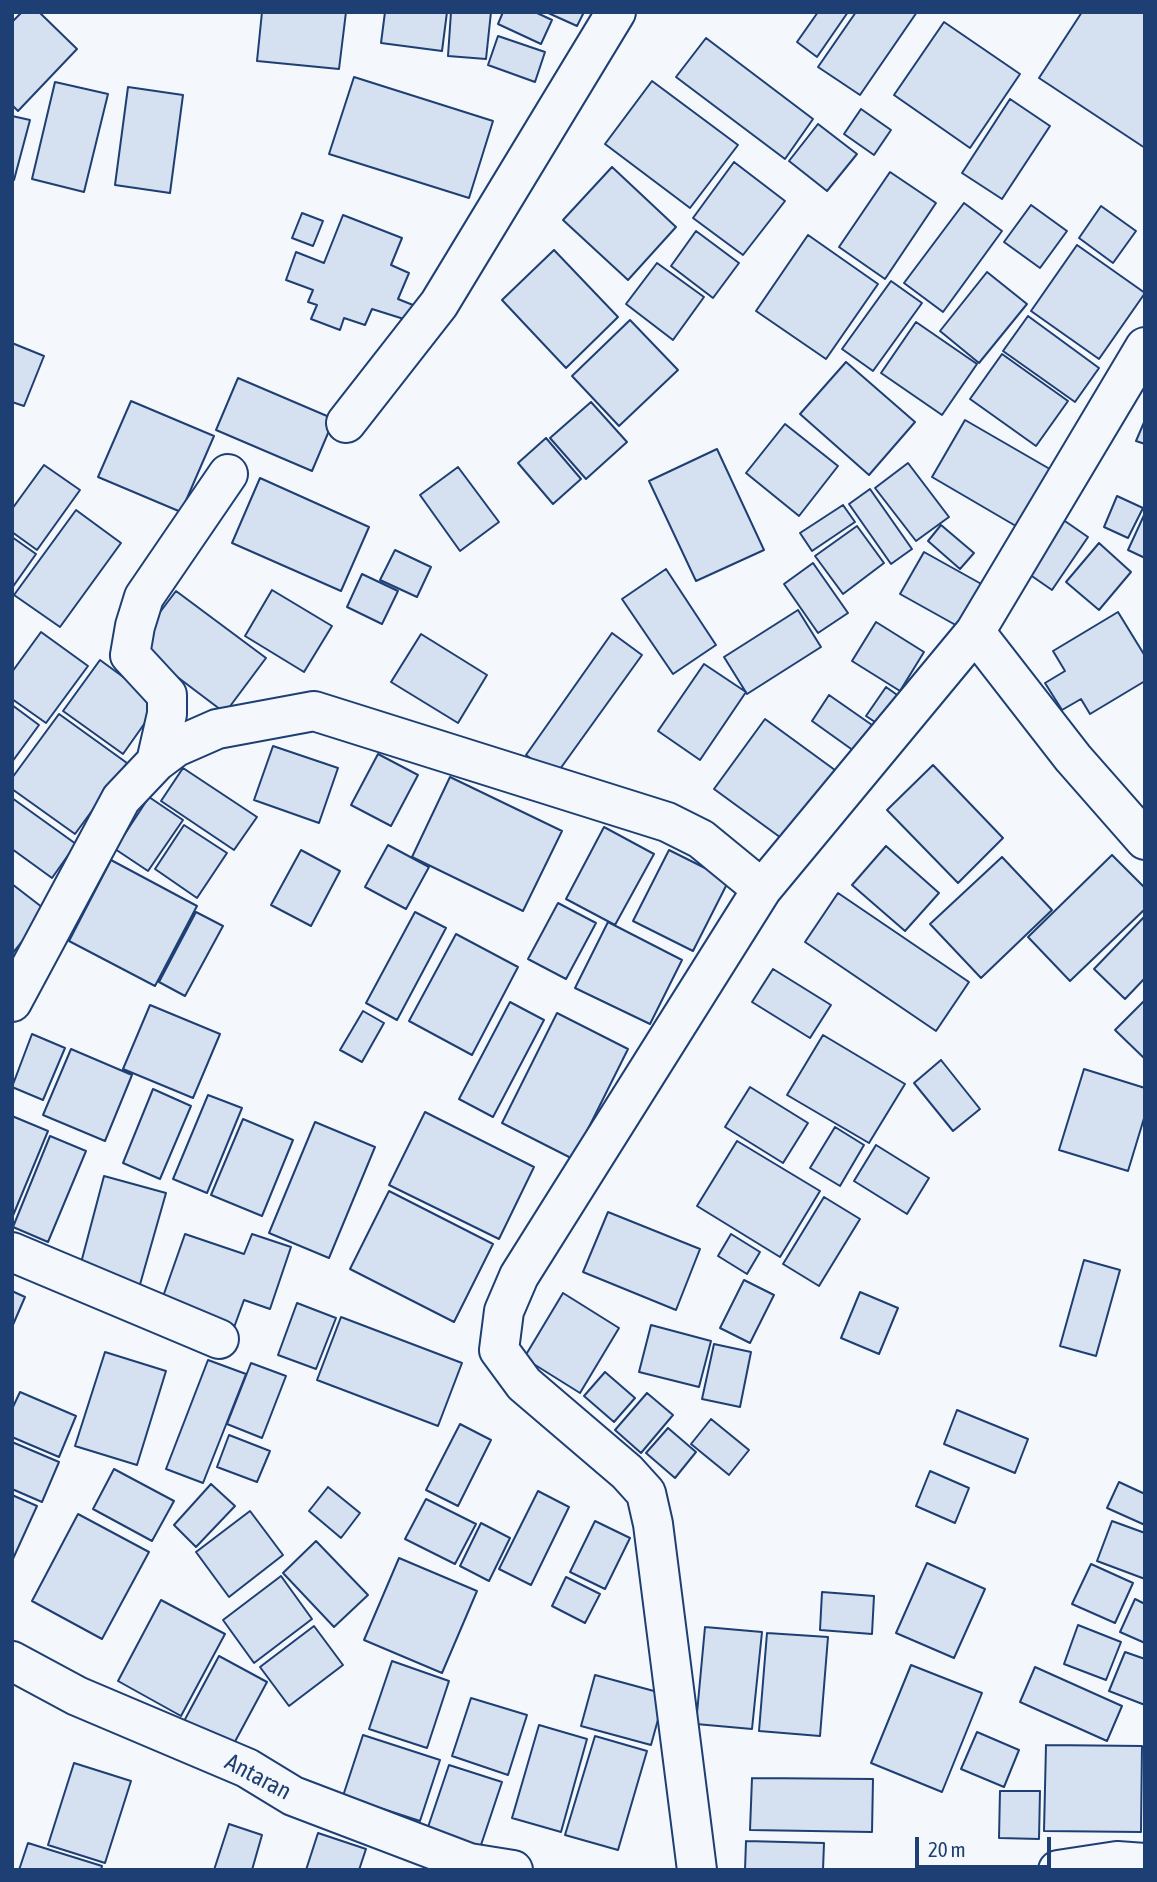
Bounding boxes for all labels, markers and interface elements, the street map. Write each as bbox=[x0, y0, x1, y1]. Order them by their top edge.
street label: Antaran bbox=[220, 1748, 296, 1806]
scale bar bbox=[919, 1822, 1056, 1866]
text: 20 m bbox=[928, 1837, 966, 1861]

